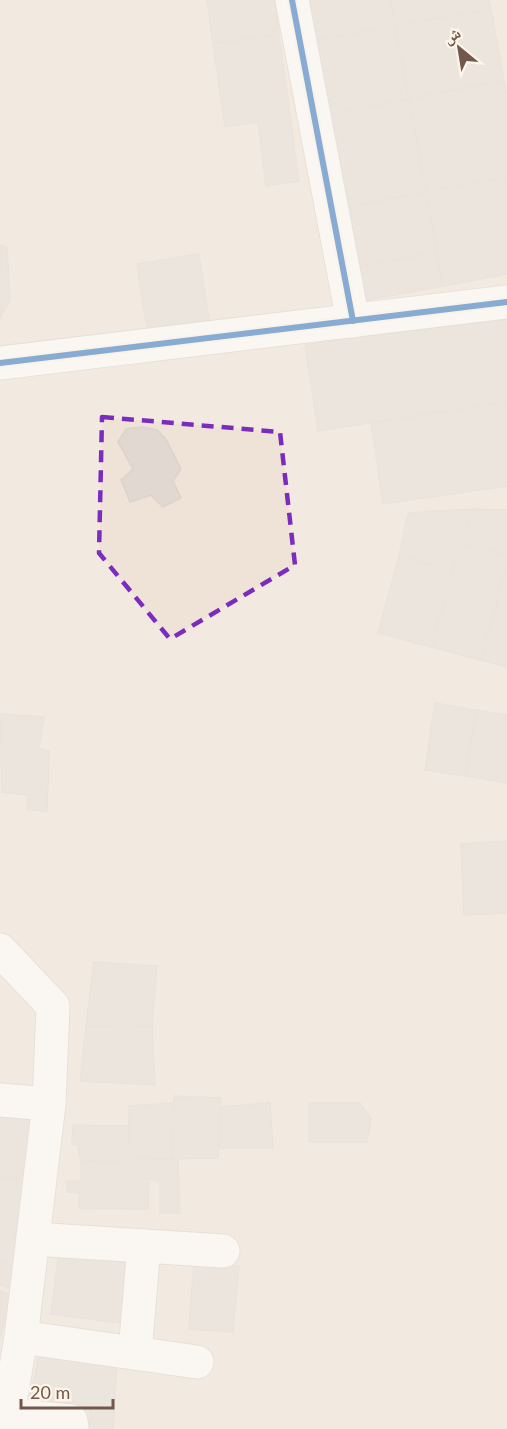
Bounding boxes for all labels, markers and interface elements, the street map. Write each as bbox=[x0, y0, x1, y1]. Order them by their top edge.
north arrow bbox=[429, 18, 489, 78]
text: ش bbox=[439, 22, 464, 48]
scale bar bbox=[21, 1372, 112, 1410]
text: 20 m bbox=[30, 1381, 70, 1403]

